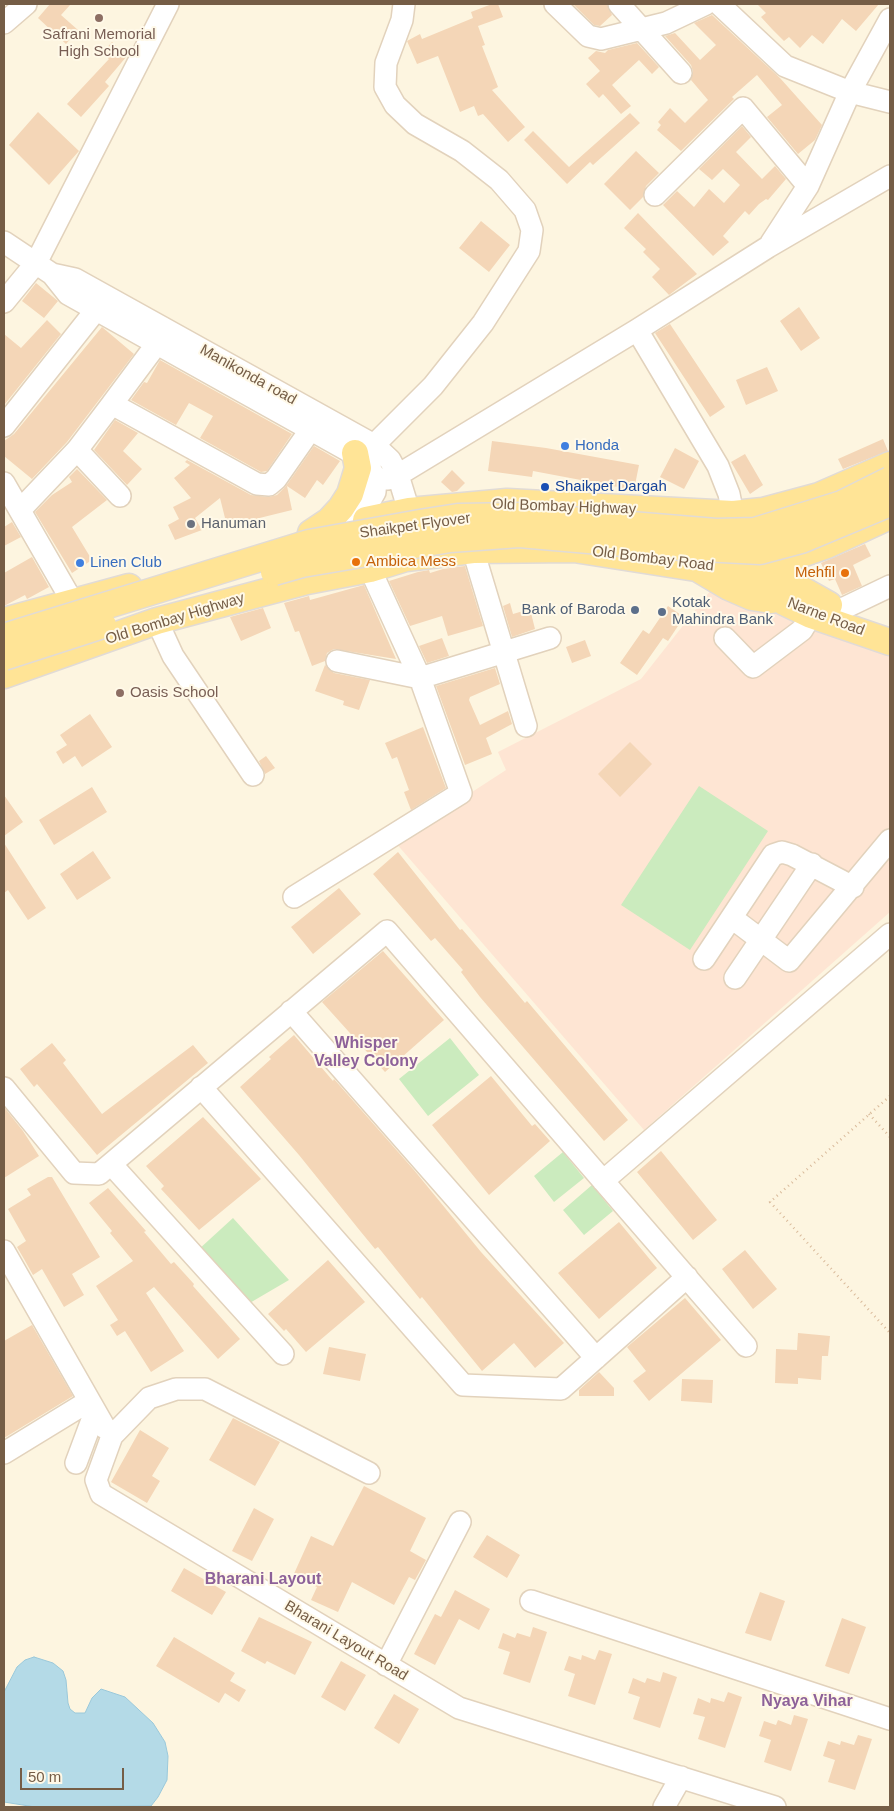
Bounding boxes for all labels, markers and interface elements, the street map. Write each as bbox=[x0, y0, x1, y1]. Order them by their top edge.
marker: Safrani Memorial High School bbox=[93, 12, 105, 24]
place label: Safrani Memorial High School bbox=[42, 26, 156, 61]
street label: Manikonda road bbox=[197, 341, 299, 409]
place label: Honda bbox=[575, 437, 619, 455]
marker: Honda bbox=[559, 440, 571, 452]
place label: Shaikpet Dargah bbox=[555, 478, 667, 496]
marker: Shaikpet Dargah bbox=[539, 481, 551, 493]
street label: Old Bombay Highway bbox=[492, 495, 636, 519]
street label: Shaikpet Flyover bbox=[358, 509, 472, 543]
place label: Hanuman bbox=[201, 515, 266, 533]
marker: Hanuman bbox=[185, 518, 197, 530]
street label: Old Bombay Road bbox=[591, 543, 715, 575]
place label: Ambica Mess bbox=[366, 553, 456, 571]
place label: Linen Club bbox=[90, 554, 162, 572]
marker: Ambica Mess bbox=[350, 556, 362, 568]
marker: Linen Club bbox=[74, 557, 86, 569]
place label: Mehfil bbox=[795, 564, 835, 582]
marker: Mehfil bbox=[839, 567, 851, 579]
street label: Old Bombay Highway bbox=[103, 589, 247, 649]
place label: Kotak Mahindra Bank bbox=[672, 594, 773, 629]
street label: Narne Road bbox=[785, 594, 867, 640]
place label: Bank of Baroda bbox=[522, 601, 625, 619]
marker: Bank of Baroda bbox=[629, 604, 641, 616]
marker: Kotak Mahindra Bank bbox=[656, 606, 668, 618]
place label: Oasis School bbox=[130, 684, 218, 702]
marker: Oasis School bbox=[114, 687, 126, 699]
district label: Whisper Valley Colony bbox=[314, 1034, 418, 1072]
district label: Bharani Layout bbox=[205, 1570, 321, 1590]
street label: Bharani Layout Road bbox=[281, 1597, 411, 1685]
district label: Nyaya Vihar bbox=[761, 1692, 853, 1712]
scale bar bbox=[22, 1758, 126, 1790]
text: 50 m bbox=[28, 1768, 61, 1785]

